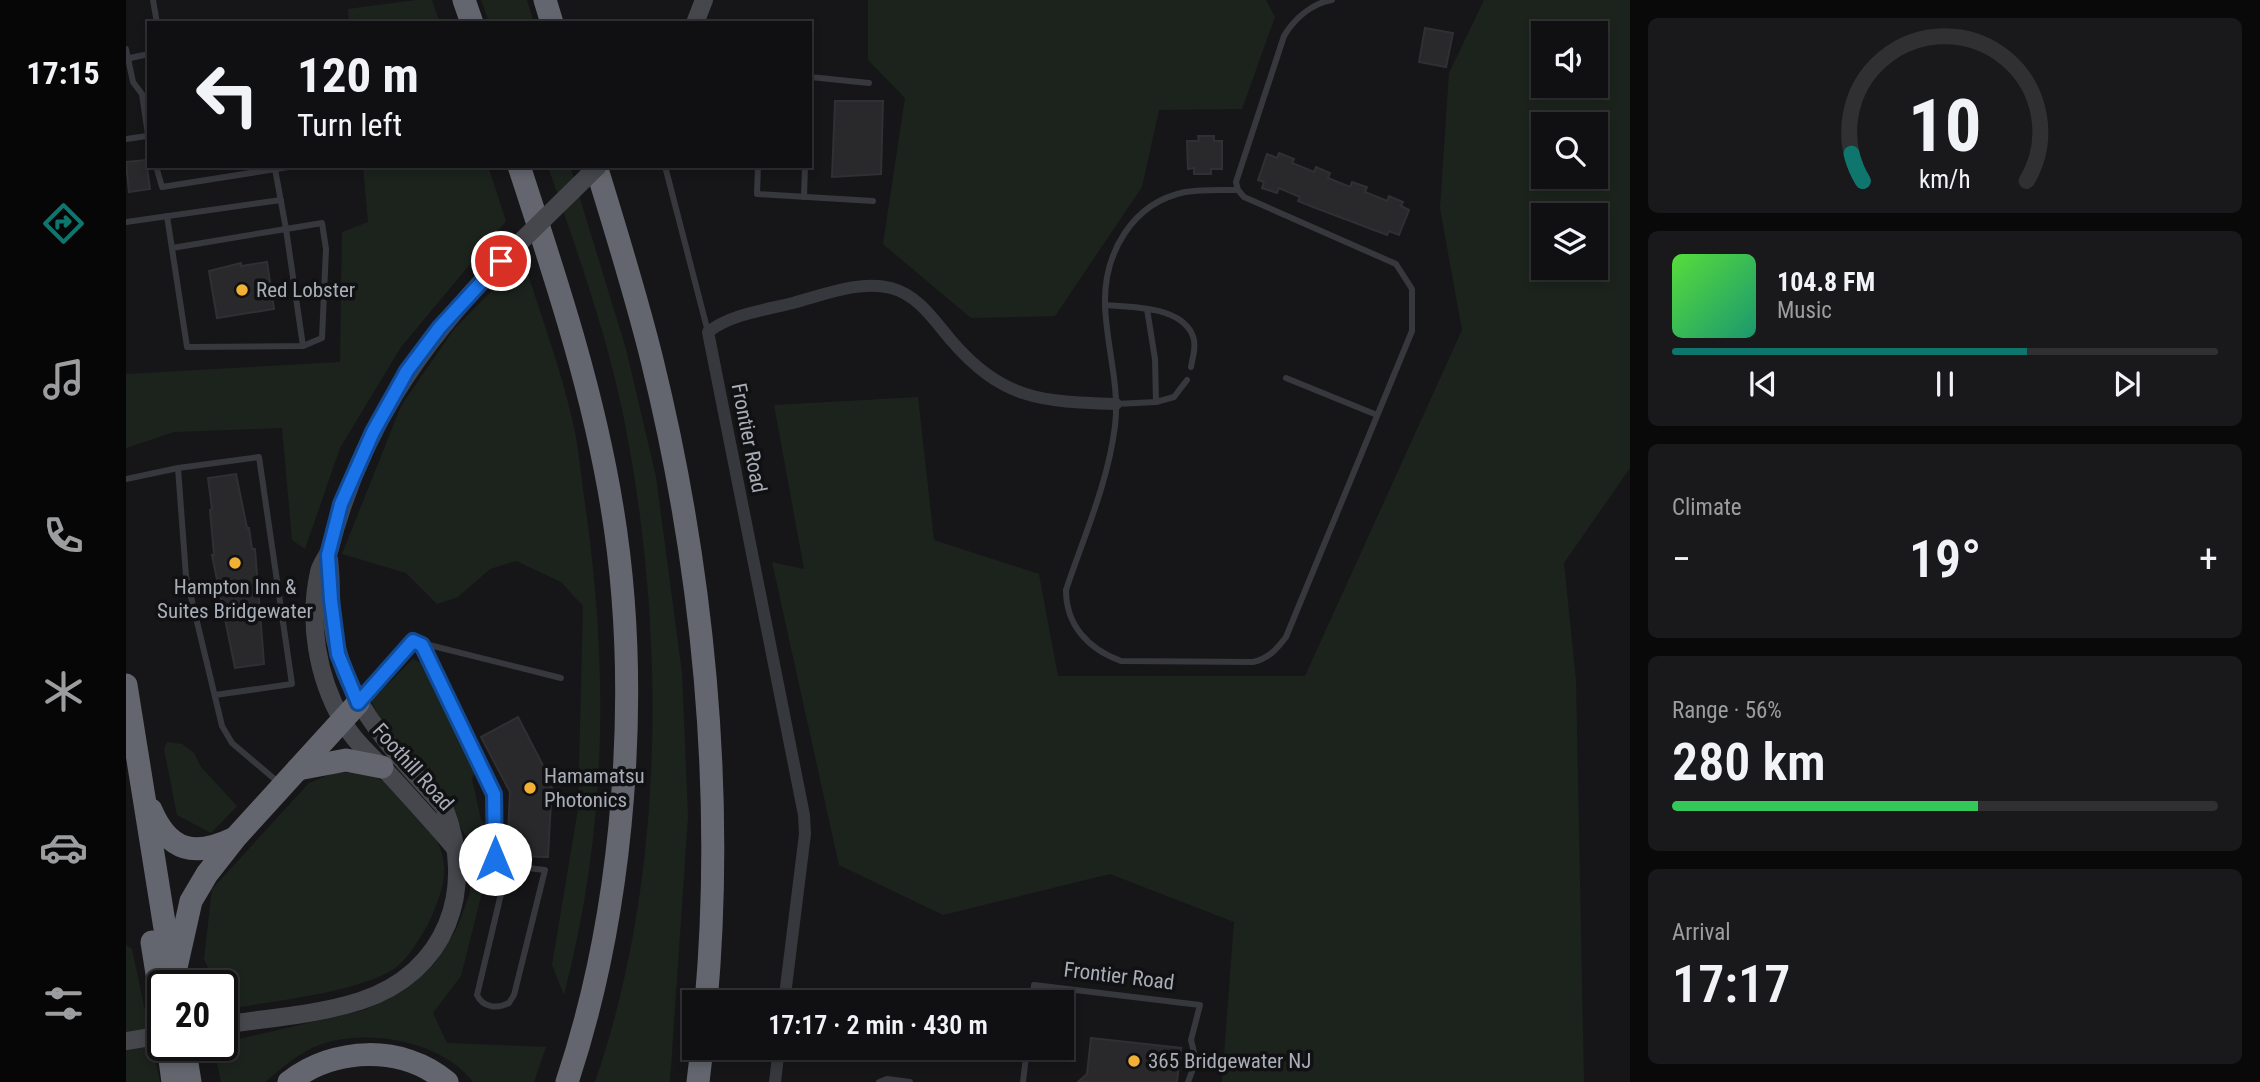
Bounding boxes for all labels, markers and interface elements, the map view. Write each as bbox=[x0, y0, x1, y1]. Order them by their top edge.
map controls bbox=[1531, 21, 1608, 280]
button: sound bbox=[1531, 21, 1608, 98]
text: 120 m bbox=[297, 47, 419, 104]
icon: left bbox=[182, 49, 273, 140]
text: 17:15 bbox=[26, 54, 100, 92]
text: 10 bbox=[1908, 84, 1982, 170]
text: Turn left bbox=[297, 106, 402, 144]
button: search bbox=[1531, 112, 1608, 189]
text: km/h bbox=[1919, 165, 1971, 194]
icon: directions bbox=[39, 199, 88, 248]
button: layers bbox=[1531, 203, 1608, 280]
pin bbox=[471, 231, 531, 291]
icon: arrive bbox=[482, 242, 520, 280]
text: 104.8 FM bbox=[1777, 267, 1875, 297]
place label: Red Lobster bbox=[256, 278, 355, 302]
marker: Red Lobster bbox=[234, 282, 250, 298]
text: Music bbox=[1777, 297, 1832, 324]
icon: music bbox=[39, 355, 88, 404]
icon: previous bbox=[1744, 365, 1782, 403]
icon: pause bbox=[1926, 365, 1964, 403]
icon: next bbox=[2108, 365, 2146, 403]
street label: Frontier Road bbox=[727, 381, 771, 495]
text: Climate bbox=[1672, 494, 1742, 521]
icon: phone bbox=[39, 511, 88, 560]
text: 19° bbox=[1909, 529, 1981, 590]
text: − bbox=[1672, 537, 1691, 581]
text: + bbox=[2199, 537, 2218, 581]
marker: Hampton Inn & Suites Bridgewater bbox=[227, 555, 243, 571]
place label: Hampton Inn & Suites Bridgewater bbox=[157, 575, 313, 623]
icon: climate bbox=[39, 667, 88, 716]
text: Range · 56% bbox=[1672, 697, 1782, 724]
street label: Foothill Road bbox=[368, 719, 458, 815]
text: 280 km bbox=[1672, 732, 1826, 793]
place label: Hamamatsu Photonics bbox=[544, 764, 645, 812]
marker: Hamamatsu Photonics bbox=[522, 780, 538, 796]
position arrow bbox=[458, 822, 532, 896]
icon: car bbox=[39, 823, 88, 872]
text: Arrival bbox=[1672, 919, 1731, 946]
text: 17:17 bbox=[1672, 954, 1790, 1015]
street label: Frontier Road bbox=[1062, 957, 1176, 995]
speed limit sign: 20 bbox=[147, 970, 238, 1061]
icon: filters bbox=[39, 979, 88, 1028]
text: 17:17 · 2 min · 430 m bbox=[768, 1010, 988, 1040]
place label: 365 Bridgewater NJ bbox=[1148, 1049, 1311, 1073]
marker: 365 Bridgewater NJ bbox=[1126, 1053, 1142, 1069]

